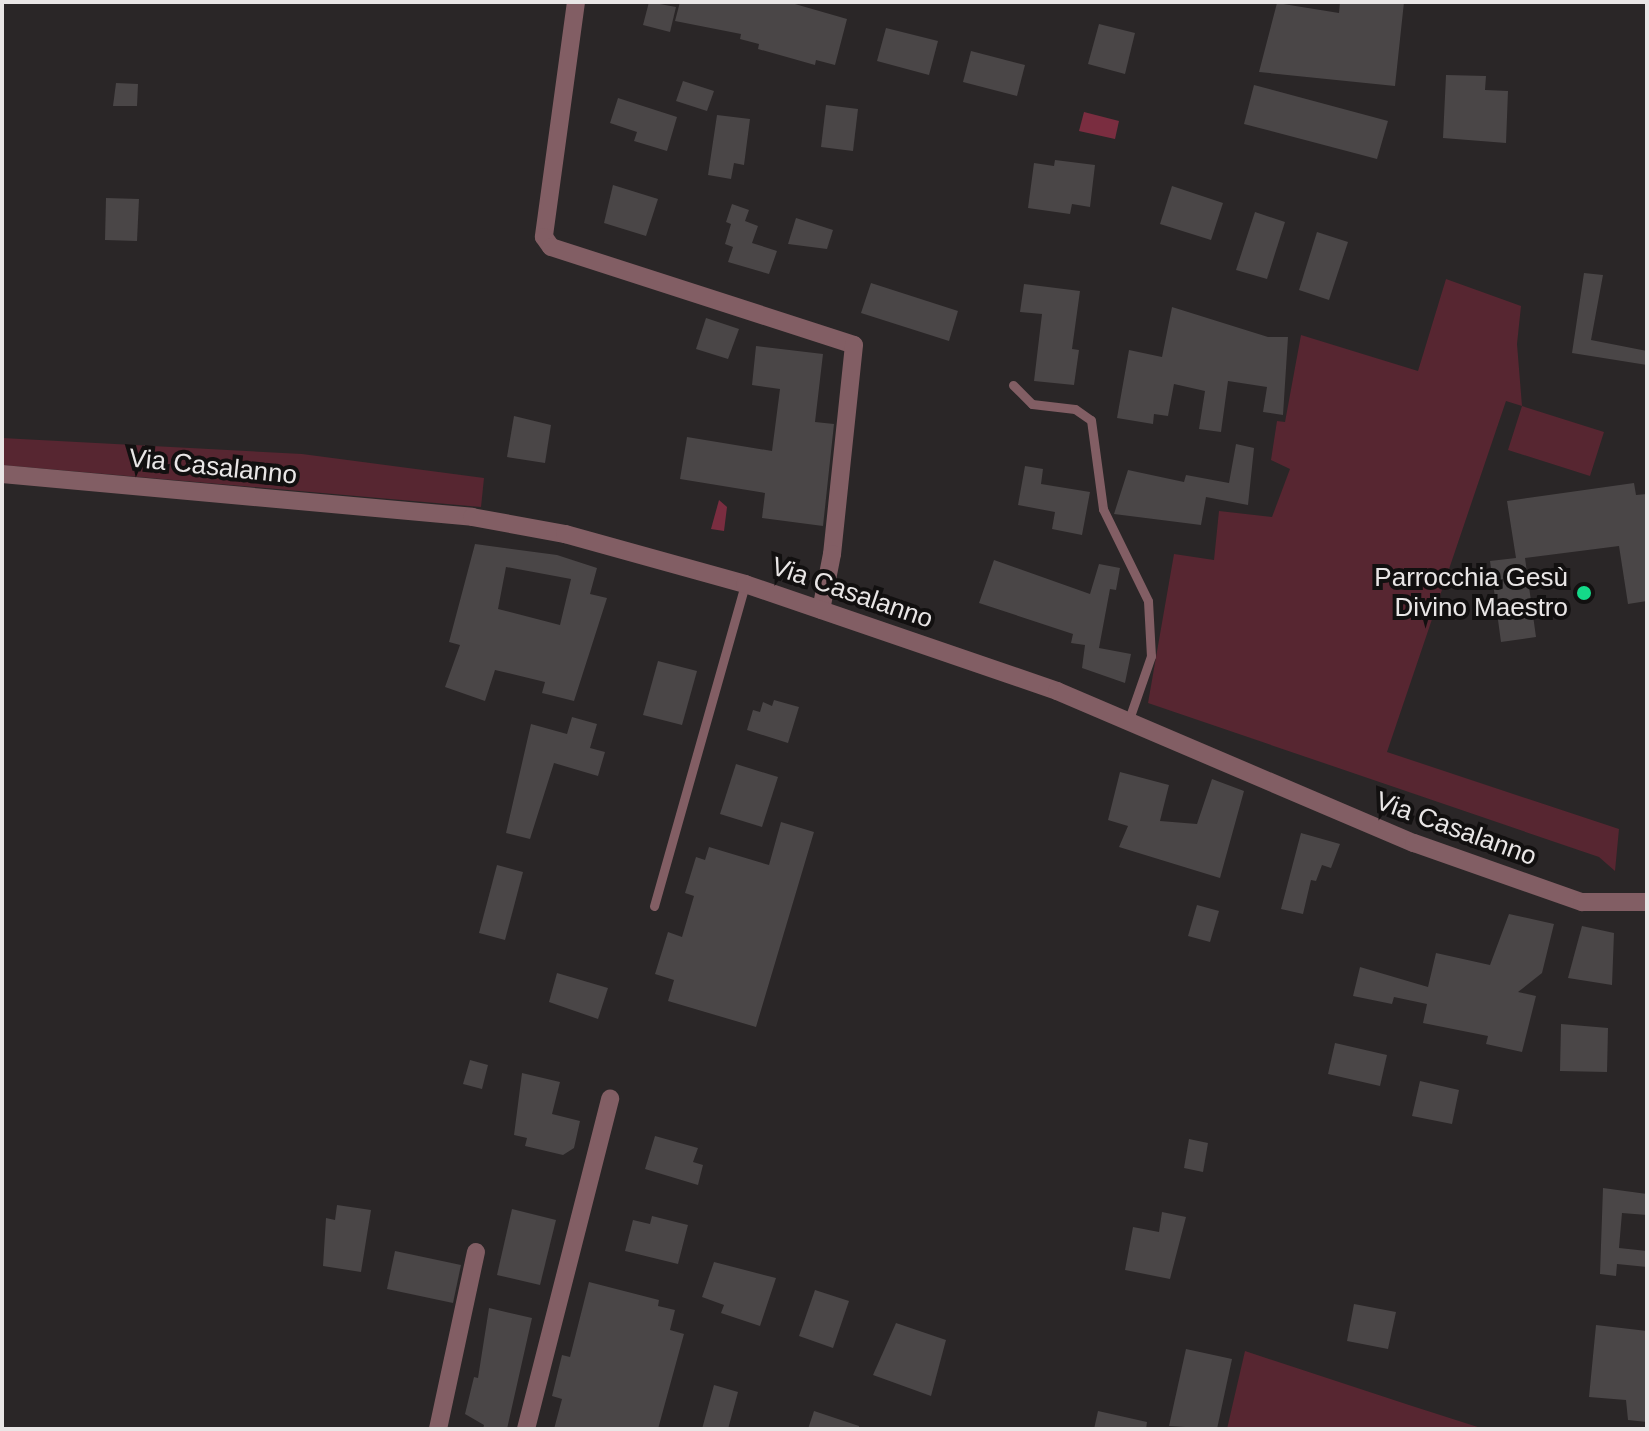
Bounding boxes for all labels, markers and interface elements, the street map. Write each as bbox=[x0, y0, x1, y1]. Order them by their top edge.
street label: Via Casalanno bbox=[128, 443, 298, 491]
street label: Via Casalanno bbox=[767, 551, 937, 635]
place label: Parrocchia Gesù Divino Maestro bbox=[1374, 562, 1568, 624]
marker: Parrocchia Gesù Divino Maestro bbox=[1575, 584, 1593, 602]
street label: Via Casalanno bbox=[1371, 786, 1541, 872]

